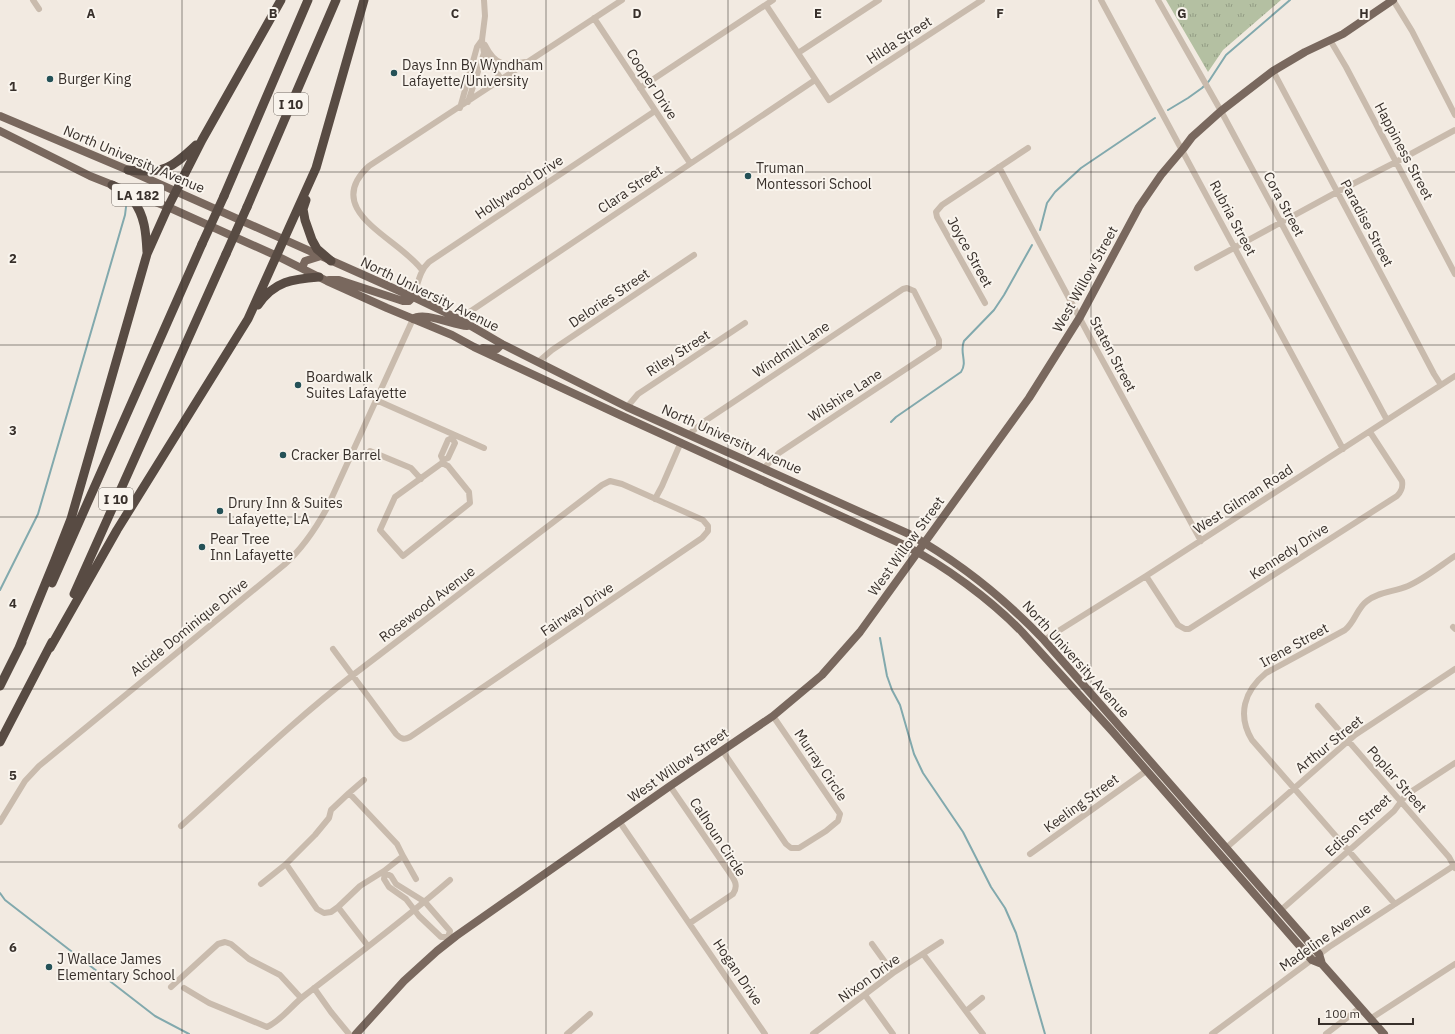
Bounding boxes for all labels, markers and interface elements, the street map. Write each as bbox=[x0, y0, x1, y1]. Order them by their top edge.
text: A bbox=[87, 5, 96, 22]
text: B bbox=[269, 5, 278, 22]
text: C bbox=[451, 5, 460, 22]
text: D bbox=[632, 5, 642, 22]
text: E bbox=[814, 5, 822, 22]
text: F bbox=[996, 5, 1004, 22]
text: G bbox=[1177, 5, 1187, 22]
text: H bbox=[1359, 5, 1369, 22]
street label: Hilda Street bbox=[863, 12, 935, 68]
street label: Cooper Drive bbox=[622, 45, 682, 123]
place label: Days Inn By Wyndham Lafayette/University bbox=[402, 56, 543, 90]
marker: Days Inn By Wyndham Lafayette/University bbox=[389, 68, 399, 78]
place label: Burger King bbox=[58, 70, 132, 88]
marker: Burger King bbox=[45, 74, 55, 84]
text: 1 bbox=[9, 78, 17, 95]
road number: I 10 bbox=[274, 93, 308, 115]
street label: Happiness Street bbox=[1371, 99, 1437, 203]
street label: North University Avenue bbox=[61, 121, 208, 197]
street label: Hollywood Drive bbox=[472, 151, 567, 223]
place label: Truman Montessori School bbox=[756, 159, 872, 193]
street label: Clara Street bbox=[594, 161, 666, 217]
street label: Cora Street bbox=[1259, 169, 1309, 240]
marker: Truman Montessori School bbox=[743, 171, 753, 181]
street label: Paradise Street bbox=[1336, 176, 1398, 270]
street label: Rubria Street bbox=[1206, 177, 1260, 259]
road number: LA 182 bbox=[112, 184, 164, 206]
street label: Joyce Street bbox=[943, 213, 997, 291]
street label: West Willow Street bbox=[1048, 223, 1122, 335]
text: 2 bbox=[9, 250, 17, 267]
street label: North University Avenue bbox=[358, 253, 502, 336]
street label: Delories Street bbox=[565, 264, 653, 332]
street label: Staten Street bbox=[1086, 313, 1140, 395]
street label: Windmill Lane bbox=[749, 317, 833, 381]
street label: Riley Street bbox=[643, 326, 713, 380]
street label: Wilshire Lane bbox=[805, 364, 885, 425]
place label: Boardwalk Suites Lafayette bbox=[306, 368, 407, 402]
marker: Boardwalk Suites Lafayette bbox=[293, 380, 303, 390]
street label: North University Avenue bbox=[659, 400, 805, 478]
text: 3 bbox=[9, 422, 17, 439]
place label: Cracker Barrel bbox=[291, 446, 381, 464]
marker: Cracker Barrel bbox=[278, 450, 288, 460]
street label: West Gilman Road bbox=[1190, 460, 1296, 538]
road number: I 10 bbox=[99, 488, 133, 510]
street label: West Willow Street bbox=[864, 493, 948, 599]
place label: Drury Inn & Suites Lafayette, LA bbox=[228, 494, 343, 528]
marker: Drury Inn & Suites Lafayette, LA bbox=[215, 506, 225, 516]
street label: Kennedy Drive bbox=[1246, 519, 1332, 583]
place label: Pear Tree Inn Lafayette bbox=[210, 530, 293, 564]
marker: Pear Tree Inn Lafayette bbox=[197, 542, 207, 552]
street label: Rosewood Avenue bbox=[375, 562, 479, 646]
street label: Alcide Dominique Drive bbox=[126, 574, 252, 680]
street label: Fairway Drive bbox=[537, 578, 617, 640]
text: 4 bbox=[9, 595, 17, 612]
street label: North University Avenue bbox=[1018, 597, 1134, 722]
street label: Irene Street bbox=[1257, 619, 1332, 671]
street label: Arthur Street bbox=[1292, 711, 1367, 777]
street label: West Willow Street bbox=[624, 724, 732, 806]
street label: Murray Circle bbox=[790, 726, 852, 805]
street label: Poplar Street bbox=[1363, 742, 1431, 816]
text: 5 bbox=[9, 767, 17, 784]
street label: Keeling Street bbox=[1040, 770, 1122, 836]
street label: Edison Street bbox=[1321, 790, 1395, 860]
street label: Calhoun Circle bbox=[686, 794, 750, 880]
street label: Madeline Avenue bbox=[1276, 899, 1375, 975]
street label: Hogan Drive bbox=[709, 935, 767, 1009]
text: 6 bbox=[9, 939, 17, 956]
street label: Nixon Drive bbox=[835, 949, 904, 1006]
place label: J Wallace James Elementary School bbox=[57, 950, 175, 984]
marker: J Wallace James Elementary School bbox=[44, 962, 54, 972]
scale bar bbox=[1319, 1000, 1413, 1026]
text: 100 m bbox=[1325, 1006, 1360, 1021]

